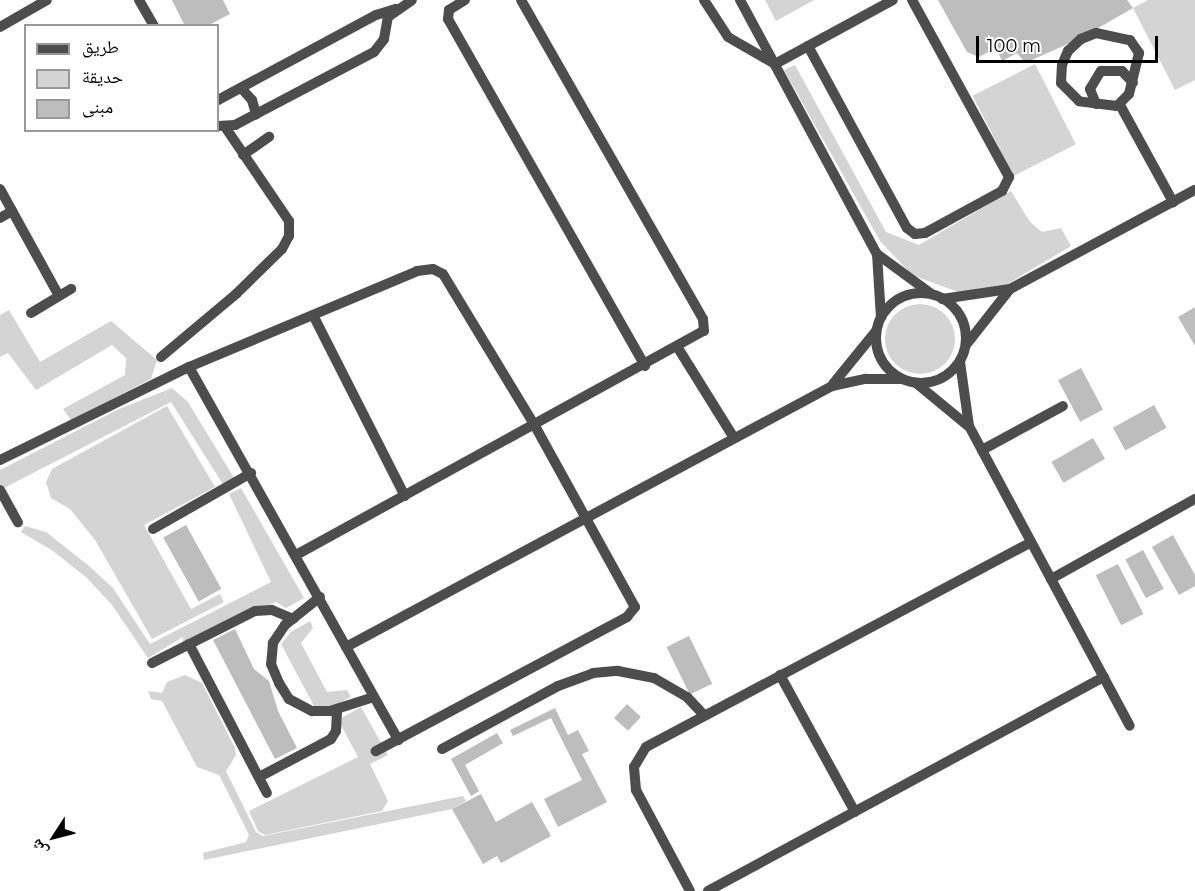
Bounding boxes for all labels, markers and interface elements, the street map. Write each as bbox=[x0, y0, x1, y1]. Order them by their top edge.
legend bbox=[24, 24, 219, 132]
scale bar bbox=[979, 24, 1160, 62]
text: 100 m bbox=[987, 35, 1041, 57]
text: طريق bbox=[82, 36, 119, 58]
text: حديقة bbox=[82, 66, 123, 88]
text: مبنى bbox=[82, 96, 113, 118]
north arrow bbox=[24, 807, 84, 867]
text: ش bbox=[26, 835, 52, 860]

